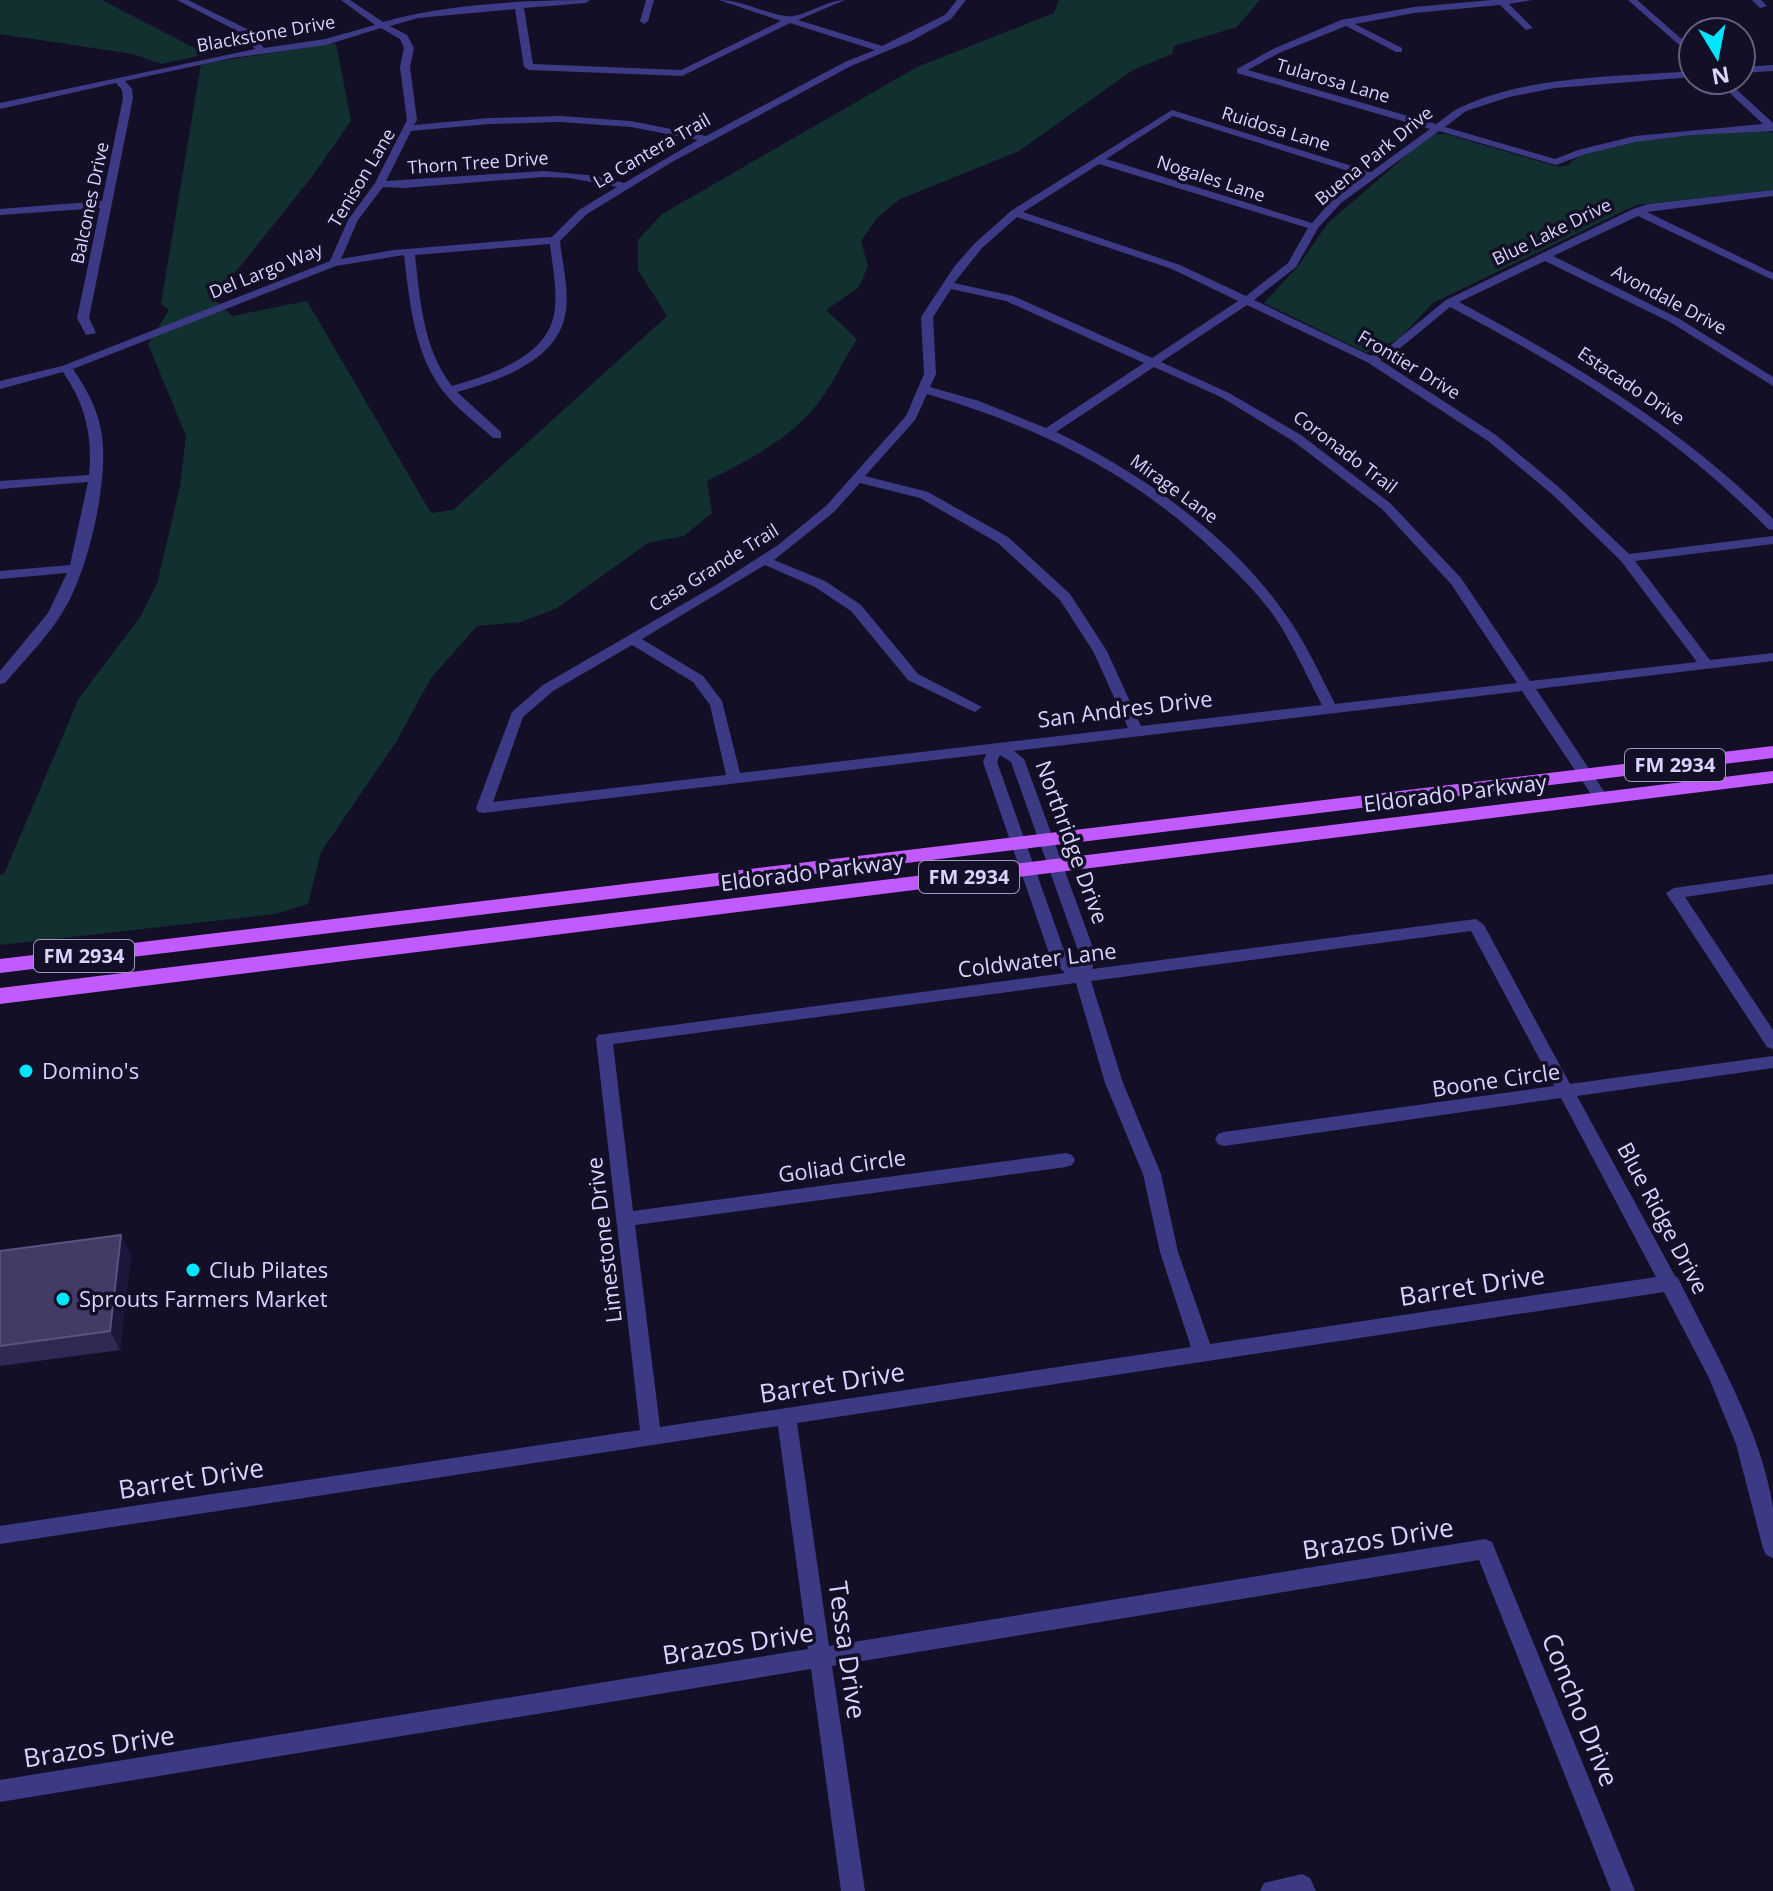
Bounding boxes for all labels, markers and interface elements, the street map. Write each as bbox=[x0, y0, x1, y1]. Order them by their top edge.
street label: Blackstone Drive bbox=[195, 9, 337, 57]
north arrow bbox=[1677, 16, 1757, 96]
street label: Tularosa Lane bbox=[1274, 52, 1393, 108]
text: N bbox=[1709, 60, 1732, 93]
street label: Ruidosa Lane bbox=[1219, 100, 1334, 156]
street label: Buena Park Drive bbox=[1310, 100, 1437, 210]
street label: La Cantera Trail bbox=[589, 107, 714, 193]
street label: Tenison Lane bbox=[322, 124, 400, 231]
street label: Balcones Drive bbox=[64, 140, 114, 266]
street label: Thorn Tree Drive bbox=[407, 145, 549, 179]
street label: Nogales Lane bbox=[1154, 149, 1269, 207]
street label: Blue Lake Drive bbox=[1488, 192, 1615, 270]
street label: Del Largo Way bbox=[205, 236, 327, 304]
street label: Avondale Drive bbox=[1608, 259, 1731, 339]
street label: Frontier Drive bbox=[1354, 324, 1465, 404]
street label: Estacado Drive bbox=[1573, 340, 1690, 430]
street label: Coronado Trail bbox=[1289, 404, 1402, 498]
street label: Mirage Lane bbox=[1126, 448, 1223, 528]
street label: Casa Grande Trail bbox=[644, 518, 783, 617]
street label: San Andres Drive bbox=[1036, 682, 1214, 734]
road number: FM 2934 bbox=[1625, 749, 1725, 781]
street label: Northridge Drive bbox=[1029, 756, 1116, 928]
street label: Eldorado Parkway bbox=[1362, 766, 1549, 818]
street label: Eldorado Parkway bbox=[719, 845, 906, 897]
road number: FM 2934 bbox=[919, 861, 1019, 893]
street label: Coldwater Lane bbox=[956, 934, 1118, 984]
road number: FM 2934 bbox=[34, 940, 134, 972]
place label: Domino's bbox=[42, 1055, 139, 1085]
street label: Boone Circle bbox=[1430, 1055, 1562, 1103]
marker: Domino's bbox=[17, 1062, 35, 1080]
street label: Blue Ridge Drive bbox=[1611, 1136, 1717, 1299]
street label: Goliad Circle bbox=[776, 1141, 908, 1189]
street label: Limestone Drive bbox=[578, 1156, 628, 1325]
place label: Club Pilates bbox=[209, 1254, 328, 1284]
street label: Barret Drive bbox=[1397, 1256, 1547, 1314]
marker: Club Pilates bbox=[184, 1261, 202, 1279]
place label: Sprouts Farmers Market bbox=[79, 1283, 328, 1313]
marker: Sprouts Farmers Market bbox=[54, 1290, 72, 1308]
street label: Barret Drive bbox=[757, 1353, 907, 1411]
street label: Barret Drive bbox=[116, 1449, 266, 1507]
street label: Brazos Drive bbox=[1300, 1508, 1456, 1568]
street label: Tessa Drive bbox=[821, 1579, 875, 1721]
street label: Brazos Drive bbox=[660, 1613, 816, 1673]
street label: Concho Drive bbox=[1534, 1628, 1628, 1792]
street label: Brazos Drive bbox=[21, 1716, 177, 1776]

